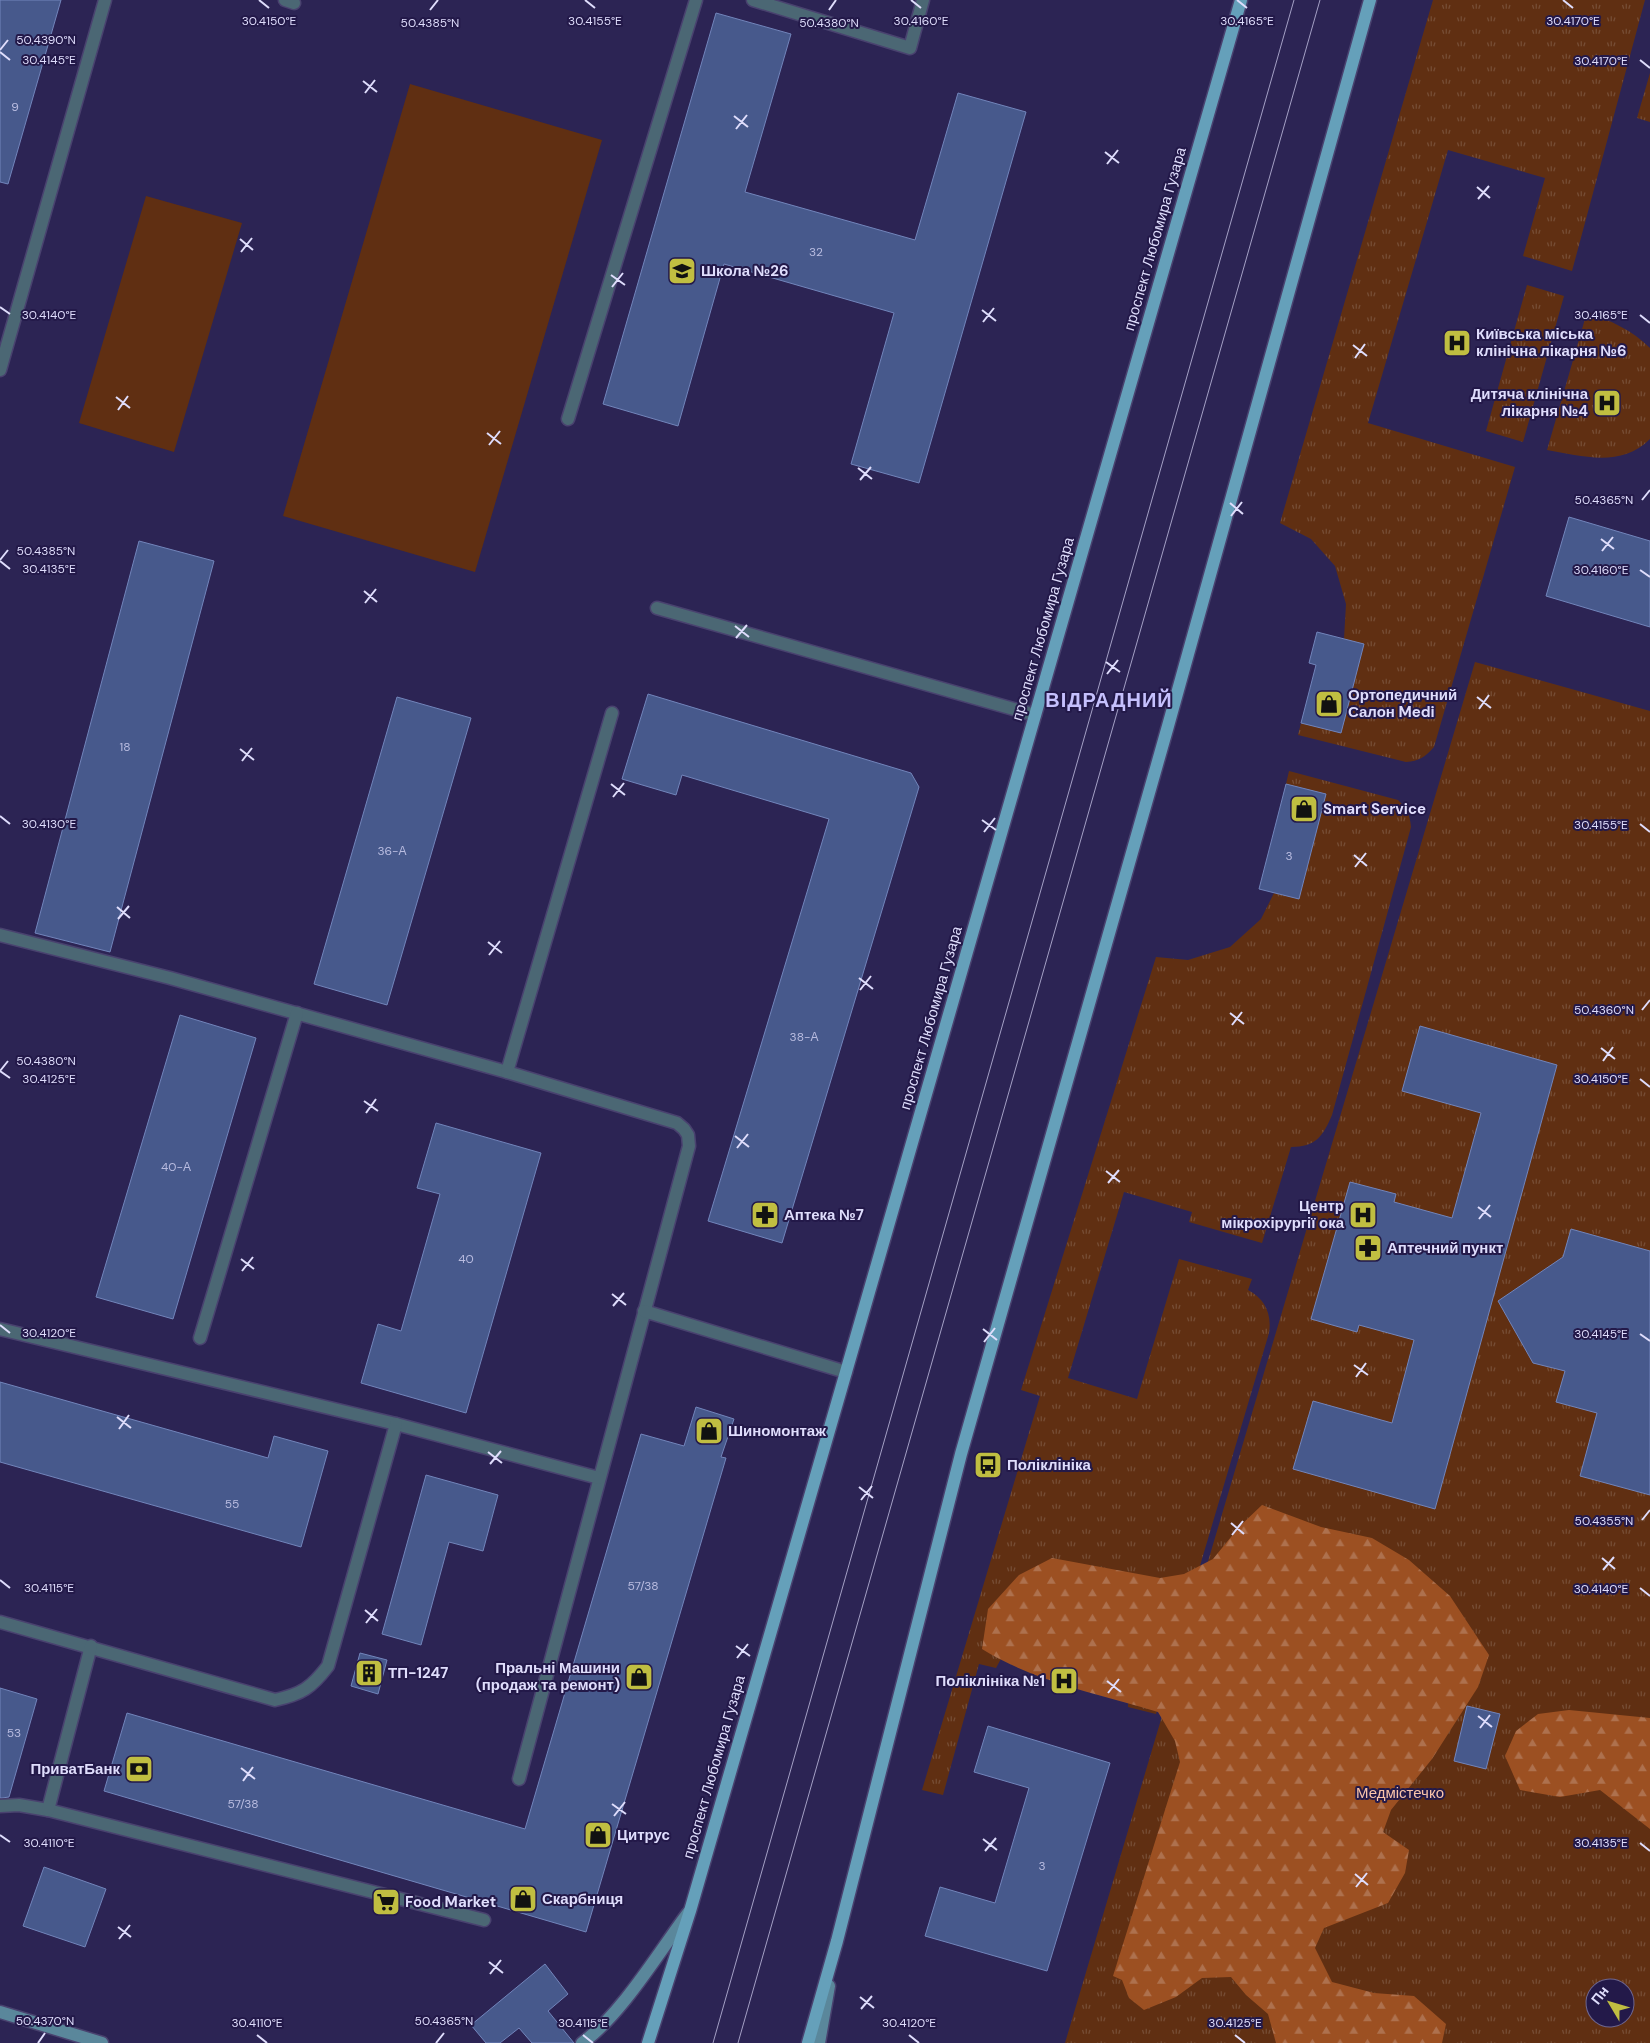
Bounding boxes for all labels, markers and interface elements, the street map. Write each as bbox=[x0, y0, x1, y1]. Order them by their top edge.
text: 30.4150°E bbox=[242, 13, 297, 29]
text: 30.4155°E bbox=[568, 13, 622, 29]
text: 30.4160°E bbox=[894, 13, 949, 29]
text: 30.4165°E bbox=[1220, 13, 1274, 29]
text: 30.4170°E bbox=[1546, 13, 1600, 29]
text: 50.4385°N bbox=[401, 15, 459, 31]
text: 50.4380°N bbox=[799, 15, 859, 31]
text: 50.4390°N bbox=[16, 32, 76, 48]
text: 30.4145°E bbox=[22, 52, 76, 68]
text: 30.4170°E bbox=[1574, 53, 1628, 69]
house number: 9 bbox=[11, 99, 19, 115]
street label: проспект Любомира Гузара bbox=[1119, 144, 1191, 333]
house number: 32 bbox=[809, 244, 823, 260]
school or university icon: Школа №26 bbox=[667, 256, 697, 286]
place label: Школа №26 bbox=[701, 261, 788, 281]
text: 30.4140°E bbox=[22, 307, 77, 323]
text: 30.4165°E bbox=[1574, 307, 1628, 323]
place label: Київська міська клінічна лікарня №6 bbox=[1476, 324, 1627, 361]
hospital icon: Київська міська клінічна лікарня №6 bbox=[1442, 328, 1472, 358]
place label: Дитяча клінічна лікарня №4 bbox=[1471, 384, 1589, 421]
hospital icon: Дитяча клінічна лікарня №4 bbox=[1592, 388, 1622, 418]
text: 50.4365°N bbox=[1575, 492, 1633, 508]
street label: проспект Любомира Гузара bbox=[1007, 534, 1079, 723]
text: 50.4385°N bbox=[17, 543, 75, 559]
text: 30.4135°E bbox=[22, 561, 76, 577]
text: 30.4160°E bbox=[1574, 562, 1629, 578]
place label: Ортопедичний Салон Medi bbox=[1348, 685, 1457, 722]
district label: ВІДРАДНИЙ bbox=[1045, 687, 1173, 713]
shop icon: Ортопедичний Салон Medi bbox=[1314, 689, 1344, 719]
house number: 18 bbox=[119, 739, 131, 755]
shop icon: Smart Service bbox=[1289, 794, 1319, 824]
place label: Smart Service bbox=[1323, 799, 1426, 819]
text: 30.4130°E bbox=[22, 816, 76, 832]
text: 30.4155°E bbox=[1574, 817, 1628, 833]
house number: 36-А bbox=[377, 843, 407, 859]
house number: 3 bbox=[1285, 848, 1293, 864]
street label: проспект Любомира Гузара bbox=[895, 923, 967, 1112]
text: 50.4360°N bbox=[1574, 1002, 1634, 1018]
house number: 38-А bbox=[790, 1029, 818, 1045]
text: 50.4380°N bbox=[16, 1053, 76, 1069]
text: 30.4125°E bbox=[22, 1071, 76, 1087]
text: 30.4150°E bbox=[1574, 1071, 1629, 1087]
house number: 40-А bbox=[161, 1159, 191, 1175]
place label: Центр мікрохірургії ока bbox=[1221, 1196, 1345, 1233]
pharmacy icon: Аптека №7 bbox=[750, 1200, 780, 1230]
hospital icon: Центр мікрохірургії ока bbox=[1348, 1200, 1378, 1230]
place label: Аптека №7 bbox=[784, 1205, 864, 1225]
pharmacy icon: Аптечний пункт bbox=[1353, 1233, 1383, 1263]
place label: Аптечний пункт bbox=[1387, 1238, 1503, 1258]
house number: 40 bbox=[458, 1251, 474, 1267]
text: 30.4120°E bbox=[22, 1325, 76, 1341]
text: 30.4145°E bbox=[1574, 1326, 1628, 1342]
shop icon: Шиномонтаж bbox=[694, 1416, 724, 1446]
place label: Шиномонтаж bbox=[728, 1421, 826, 1441]
bus stop icon: Поліклініка bbox=[973, 1450, 1003, 1480]
place label: Поліклініка bbox=[1007, 1455, 1091, 1475]
house number: 55 bbox=[225, 1496, 239, 1512]
text: 50.4355°N bbox=[1575, 1513, 1633, 1529]
house number: 57/38 bbox=[627, 1578, 659, 1594]
text: 30.4115°E bbox=[24, 1580, 74, 1596]
text: 30.4140°E bbox=[1574, 1581, 1629, 1597]
building icon: ТП-1247 bbox=[354, 1658, 384, 1688]
place label: Пральні Машини (продаж та ремонт) bbox=[476, 1658, 620, 1695]
shop icon: Пральні Машини (продаж та ремонт) bbox=[624, 1662, 654, 1692]
place label: ТП-1247 bbox=[388, 1663, 448, 1683]
hospital icon: Поліклініка №1 bbox=[1049, 1666, 1079, 1696]
place label: Поліклініка №1 bbox=[936, 1671, 1045, 1691]
street label: проспект Любомира Гузара bbox=[678, 1672, 750, 1861]
house number: 53 bbox=[7, 1725, 21, 1741]
bank icon: ПриватБанк bbox=[124, 1754, 154, 1784]
place label: ПриватБанк bbox=[30, 1759, 120, 1779]
park label: Медмістечко bbox=[1356, 1783, 1444, 1803]
house number: 57/38 bbox=[227, 1796, 259, 1812]
shop icon: Цитрус bbox=[583, 1820, 613, 1850]
place label: Цитрус bbox=[617, 1825, 670, 1845]
text: 30.4110°E bbox=[23, 1835, 75, 1851]
text: 30.4135°E bbox=[1574, 1835, 1628, 1851]
house number: 3 bbox=[1038, 1858, 1046, 1874]
shop icon: Скарбниця bbox=[508, 1884, 538, 1914]
supermarket icon: Food Market bbox=[371, 1887, 401, 1917]
place label: Скарбниця bbox=[542, 1889, 623, 1909]
place label: Food Market bbox=[405, 1892, 496, 1912]
north arrow bbox=[1585, 1978, 1635, 2028]
text: Пн bbox=[1587, 1982, 1613, 2008]
text: 50.4370°N bbox=[16, 2013, 74, 2029]
text: 50.4365°N bbox=[415, 2013, 473, 2029]
text: 30.4110°E bbox=[231, 2015, 283, 2031]
text: 30.4115°E bbox=[558, 2015, 608, 2031]
text: 30.4120°E bbox=[882, 2015, 936, 2031]
text: 30.4125°E bbox=[1208, 2015, 1262, 2031]

